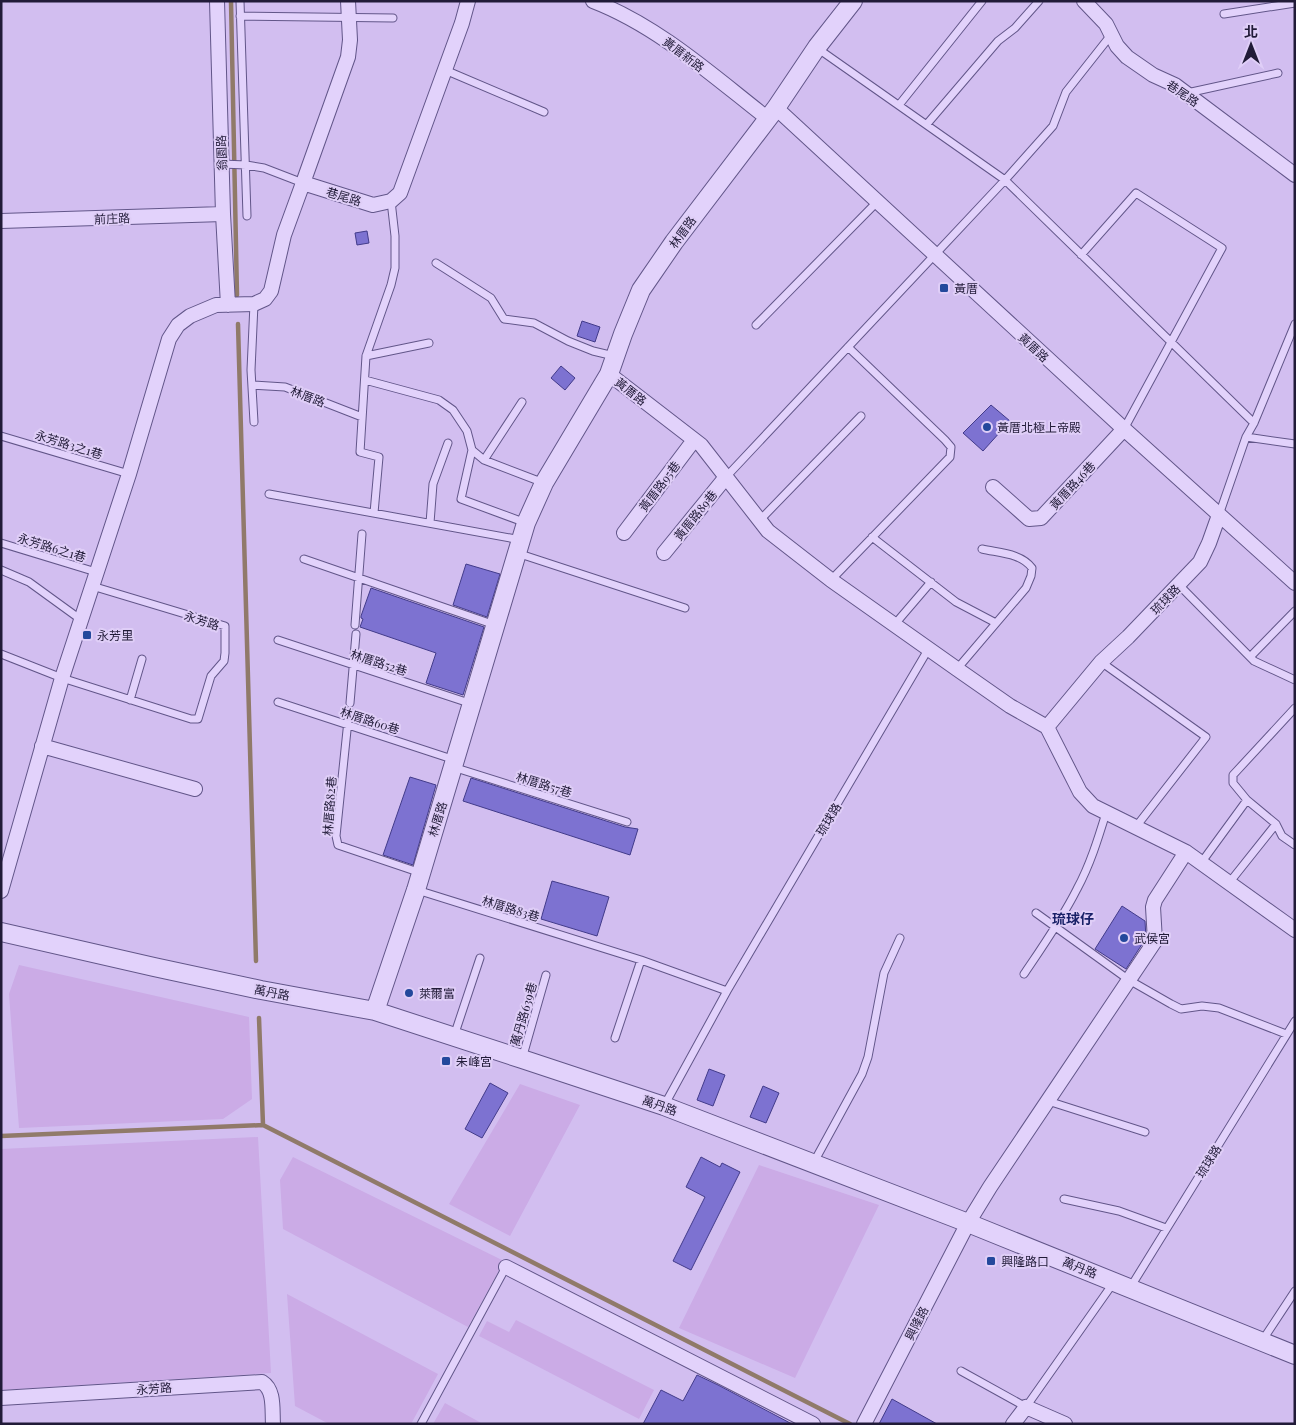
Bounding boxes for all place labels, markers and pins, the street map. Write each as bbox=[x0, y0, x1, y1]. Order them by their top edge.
place label: 黃厝 bbox=[954, 280, 978, 296]
marker: 黃厝 bbox=[938, 282, 950, 294]
place label: 黃厝北極上帝殿 bbox=[997, 419, 1081, 435]
marker: 黃厝北極上帝殿 bbox=[981, 421, 993, 433]
place label: 永芳里 bbox=[97, 627, 133, 643]
marker: 永芳里 bbox=[81, 629, 93, 641]
place label: 武侯宮 bbox=[1134, 930, 1170, 946]
marker: 武侯宮 bbox=[1118, 932, 1130, 944]
place label: 萊爾富 bbox=[419, 985, 455, 1001]
marker: 萊爾富 bbox=[403, 987, 415, 999]
place label: 朱峰宮 bbox=[456, 1053, 492, 1069]
marker: 朱峰宮 bbox=[440, 1055, 452, 1067]
place label: 興隆路口 bbox=[1001, 1253, 1049, 1269]
marker: 興隆路口 bbox=[985, 1255, 997, 1267]

